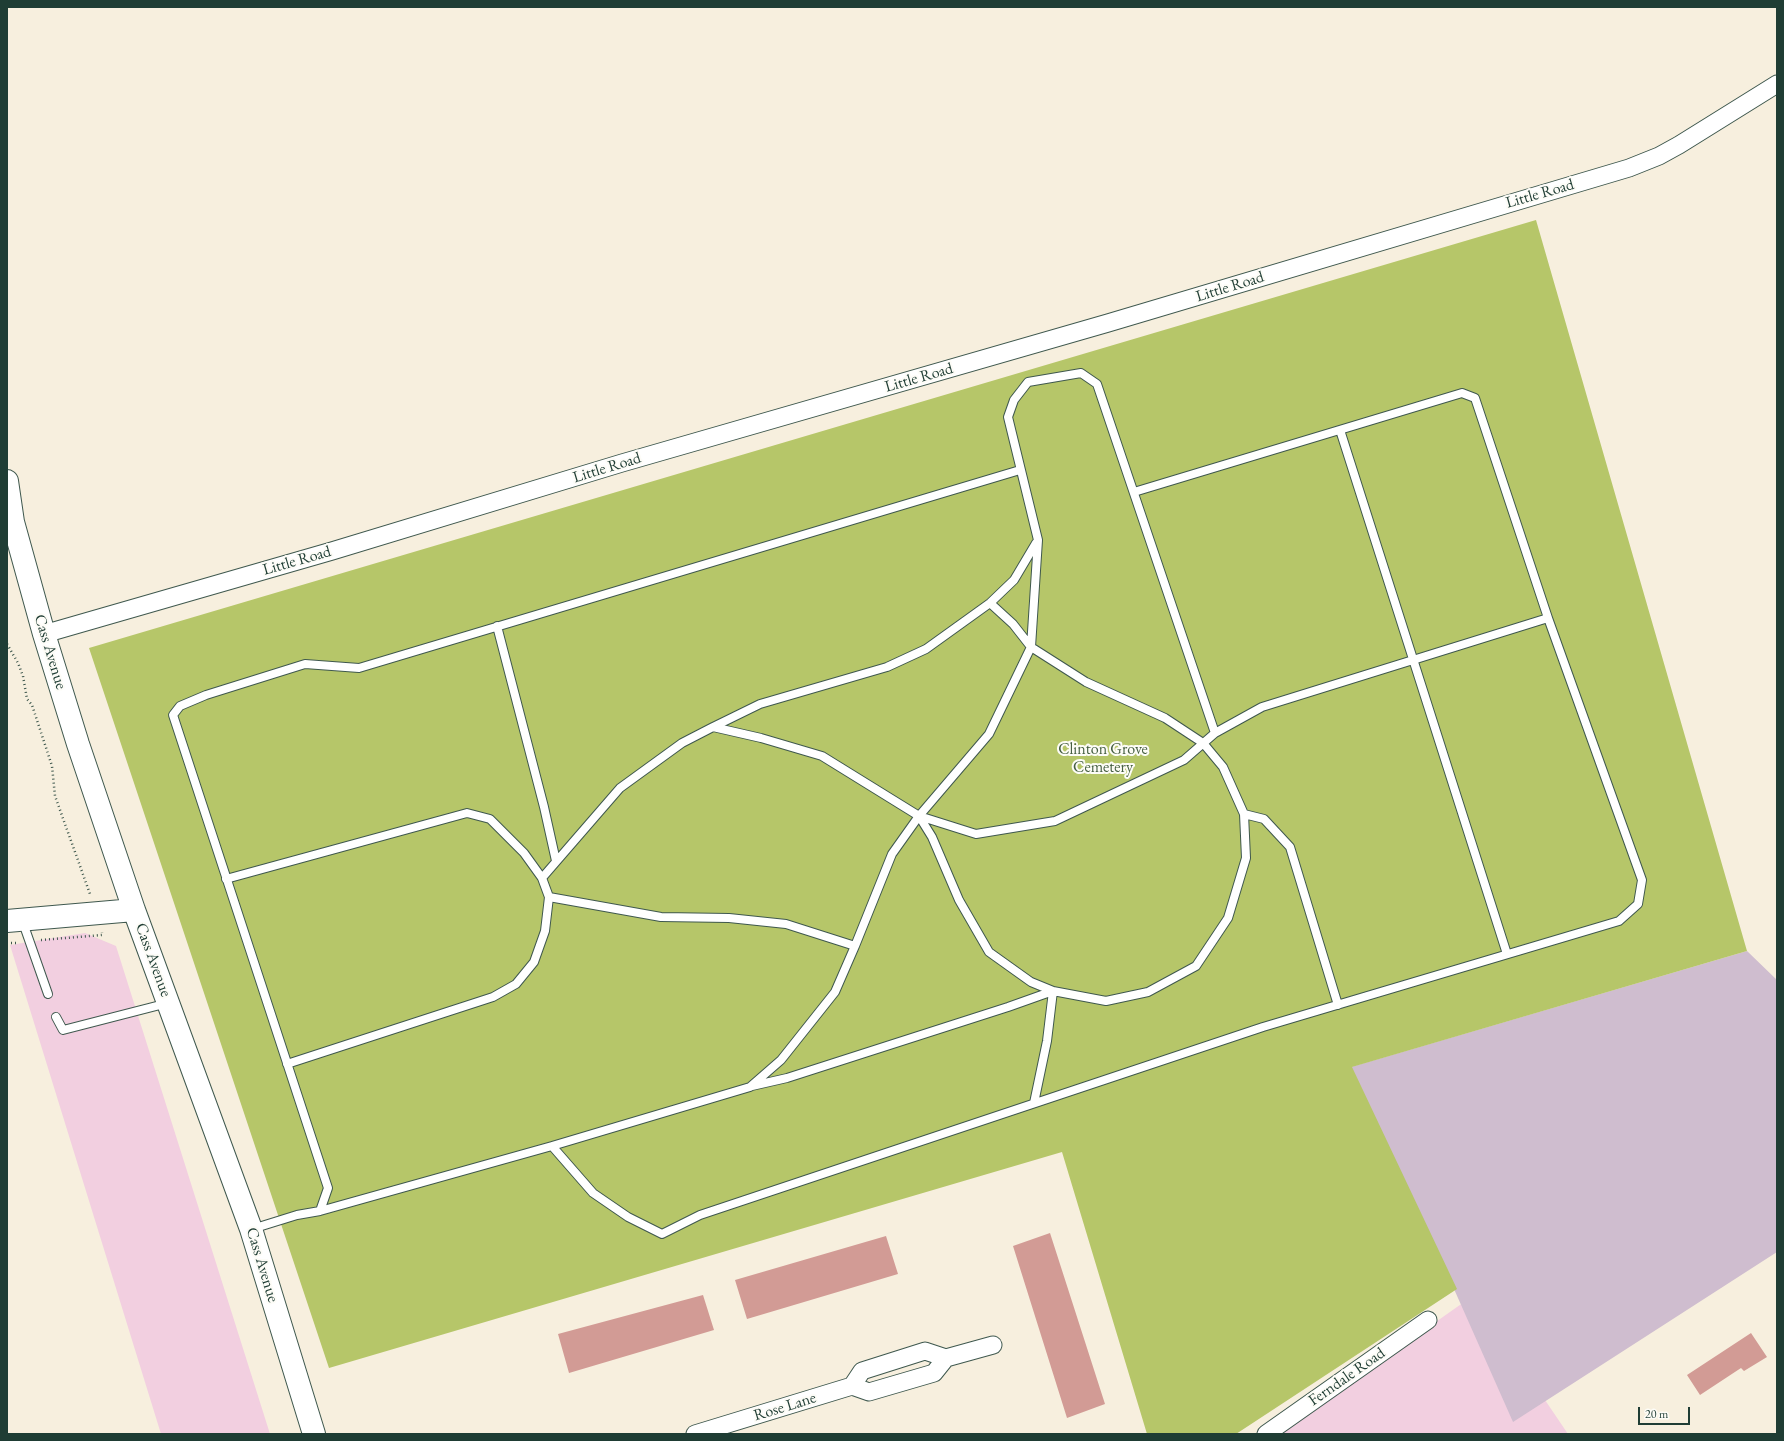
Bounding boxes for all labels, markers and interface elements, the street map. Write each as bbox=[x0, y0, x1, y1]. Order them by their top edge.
street label: Little Road bbox=[1504, 175, 1576, 213]
street label: Little Road bbox=[1194, 268, 1266, 306]
street label: Little Road bbox=[883, 359, 955, 397]
street label: Little Road bbox=[571, 449, 643, 487]
street label: Little Road bbox=[261, 542, 333, 580]
street label: Cass Avenue bbox=[30, 612, 70, 692]
park label: Clinton Grove Cemetery bbox=[1058, 740, 1148, 778]
street label: Cass Avenue bbox=[131, 920, 175, 1000]
street label: Cass Avenue bbox=[242, 1225, 282, 1305]
street label: Ferndale Road bbox=[1305, 1344, 1389, 1410]
street label: Rose Lane bbox=[751, 1388, 819, 1426]
scale bar bbox=[1640, 1399, 1692, 1425]
text: 20 m bbox=[1645, 1406, 1668, 1422]

